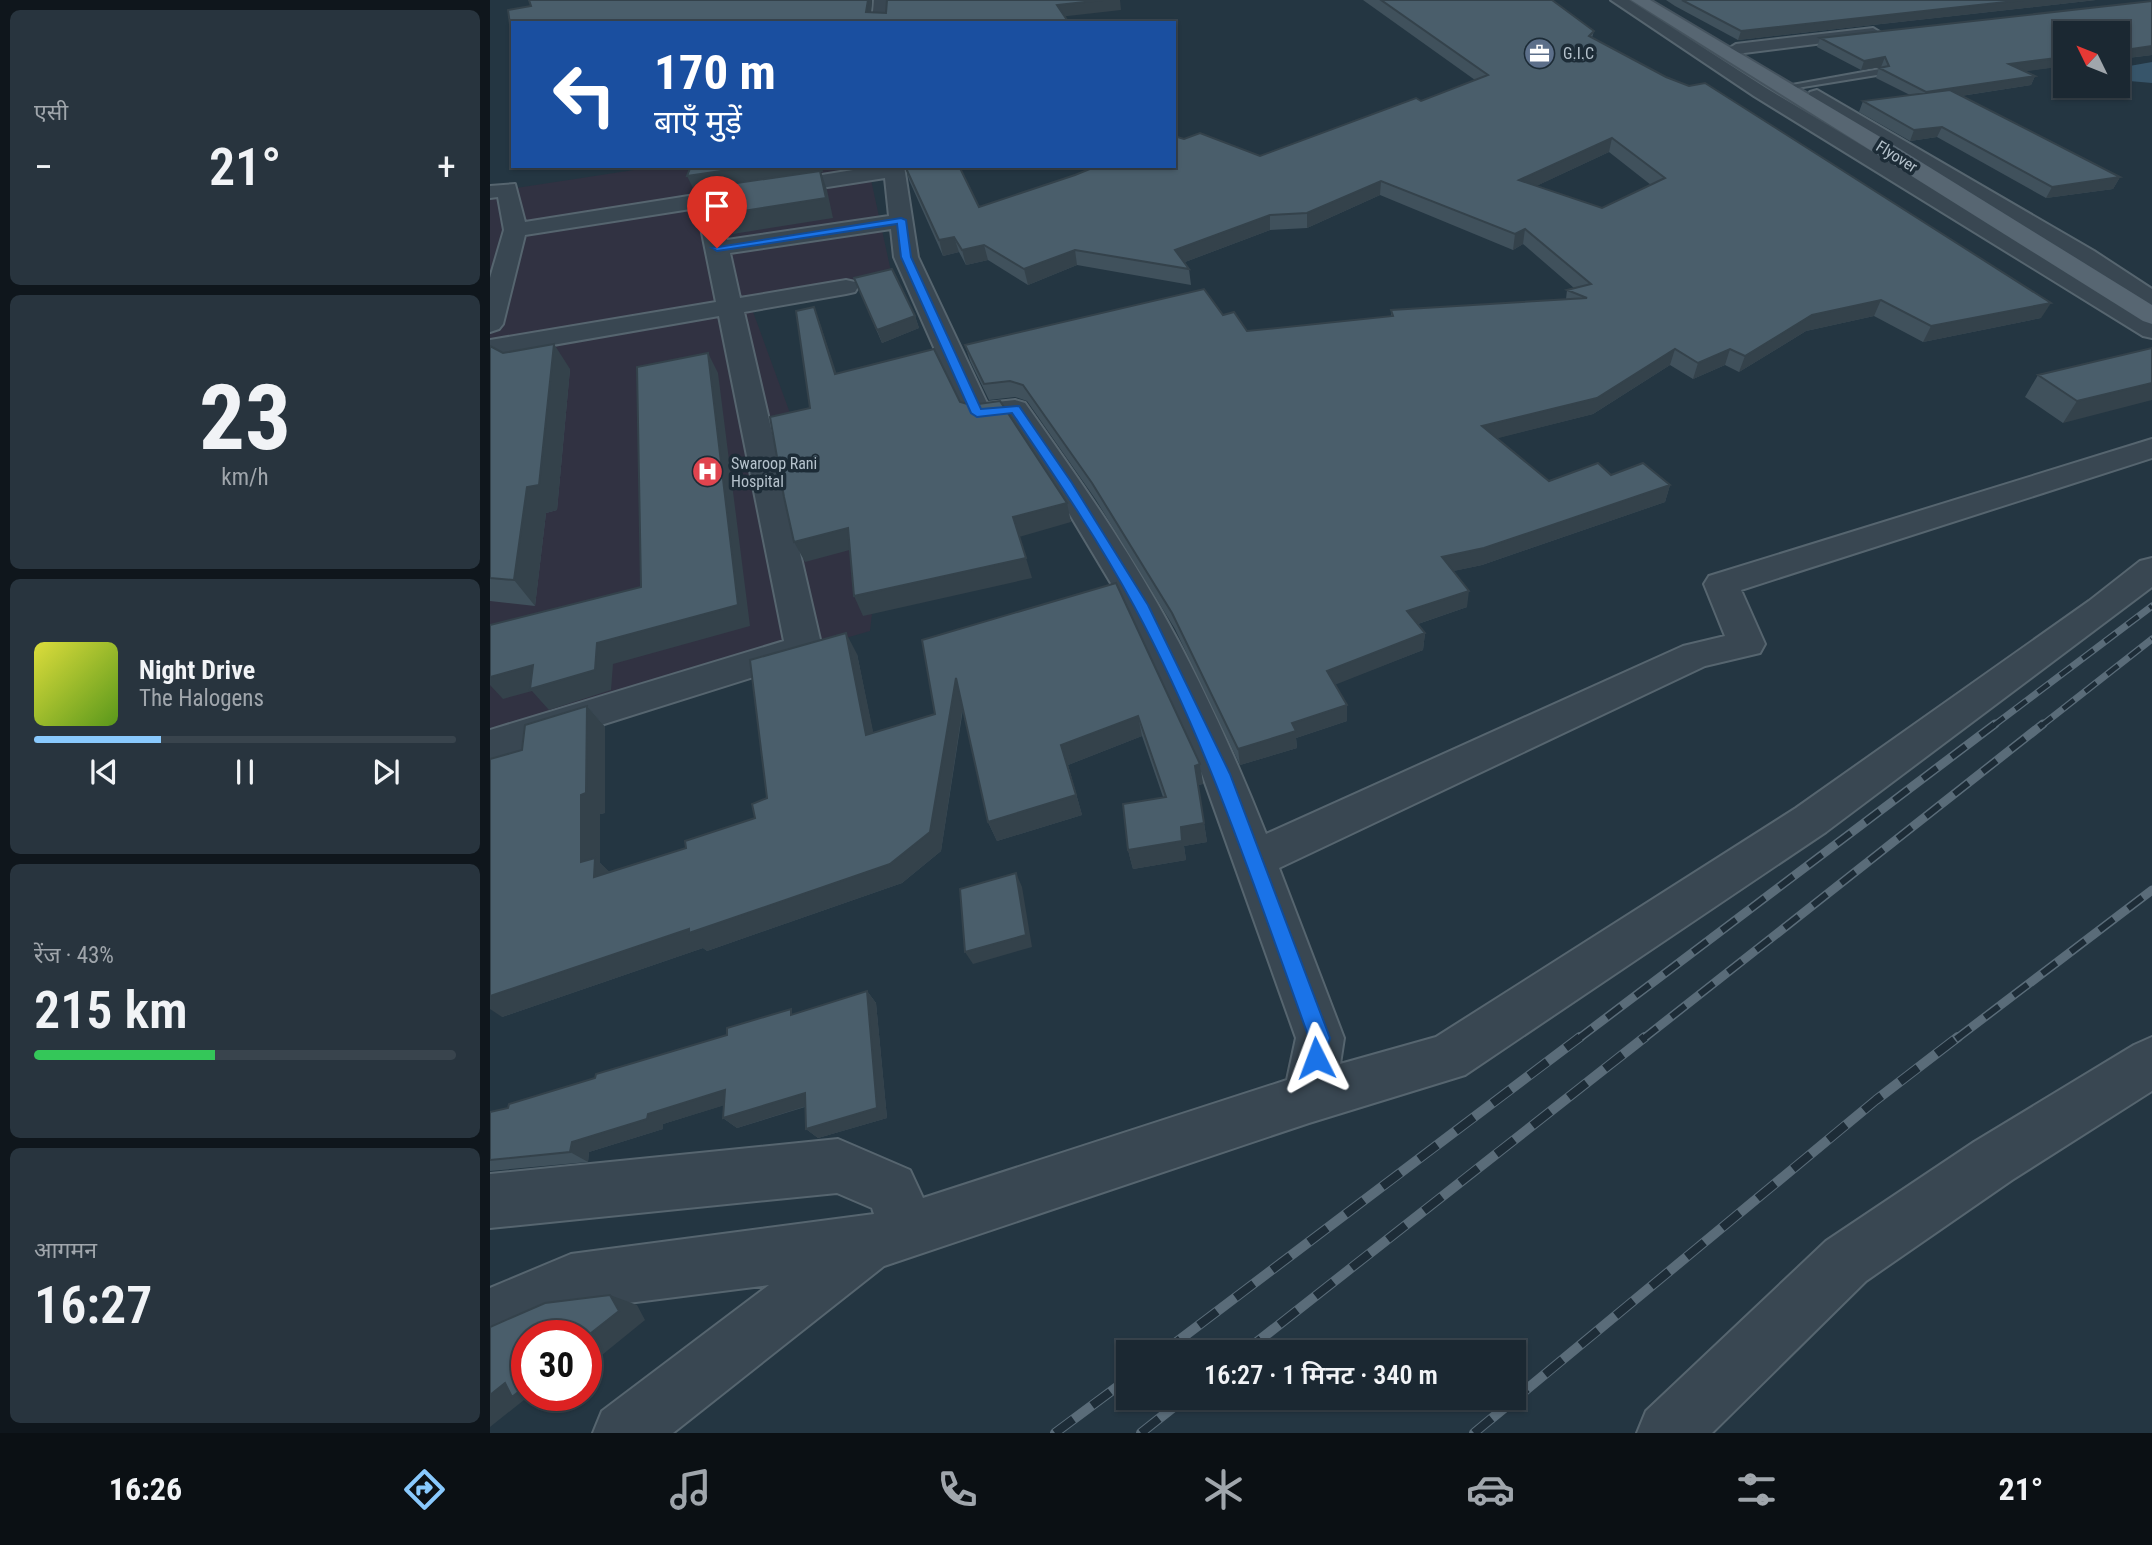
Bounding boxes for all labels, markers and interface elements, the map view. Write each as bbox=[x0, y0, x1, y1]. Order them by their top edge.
north arrow bbox=[2053, 21, 2130, 98]
map controls bbox=[2053, 21, 2130, 98]
office icon: G.I.C bbox=[1523, 36, 1557, 70]
text: 170 m bbox=[654, 44, 776, 101]
place label: G.I.C bbox=[1563, 44, 1594, 63]
icon: left bbox=[539, 49, 630, 140]
text: एसी bbox=[34, 99, 68, 126]
text: बाएँ मुड़ें bbox=[654, 103, 742, 141]
street label: Flyover bbox=[1873, 136, 1921, 176]
text: 21° bbox=[209, 137, 281, 198]
text: − bbox=[34, 145, 53, 189]
text: + bbox=[437, 145, 456, 189]
pin bbox=[687, 176, 747, 248]
icon: arrive bbox=[698, 187, 736, 225]
text: 23 bbox=[199, 365, 291, 471]
place label: Swaroop Rani Hospital bbox=[731, 454, 817, 491]
hospital icon: Swaroop Rani Hospital bbox=[691, 455, 725, 489]
text: km/h bbox=[221, 464, 269, 491]
text: Night Drive bbox=[139, 655, 255, 685]
text: The Halogens bbox=[139, 685, 264, 712]
icon: previous bbox=[85, 753, 123, 791]
icon: pause bbox=[226, 753, 264, 791]
icon: next bbox=[367, 753, 405, 791]
text: रेंज · 43% bbox=[34, 942, 114, 969]
text: 215 km bbox=[34, 980, 188, 1041]
position arrow bbox=[1279, 1021, 1353, 1095]
text: आगमन bbox=[34, 1237, 97, 1264]
text: 16:27 bbox=[34, 1275, 152, 1336]
speed limit sign: 30 bbox=[511, 1320, 602, 1411]
text: 16:27 · 1 मिनट · 340 m bbox=[1204, 1360, 1438, 1390]
icon: directions bbox=[400, 1465, 449, 1514]
icon: music bbox=[666, 1465, 715, 1514]
icon: phone bbox=[933, 1465, 982, 1514]
icon: climate bbox=[1199, 1465, 1248, 1514]
icon: car bbox=[1466, 1465, 1515, 1514]
icon: filters bbox=[1732, 1465, 1781, 1514]
text: 16:26 bbox=[109, 1470, 182, 1508]
text: 21° bbox=[1998, 1470, 2043, 1508]

